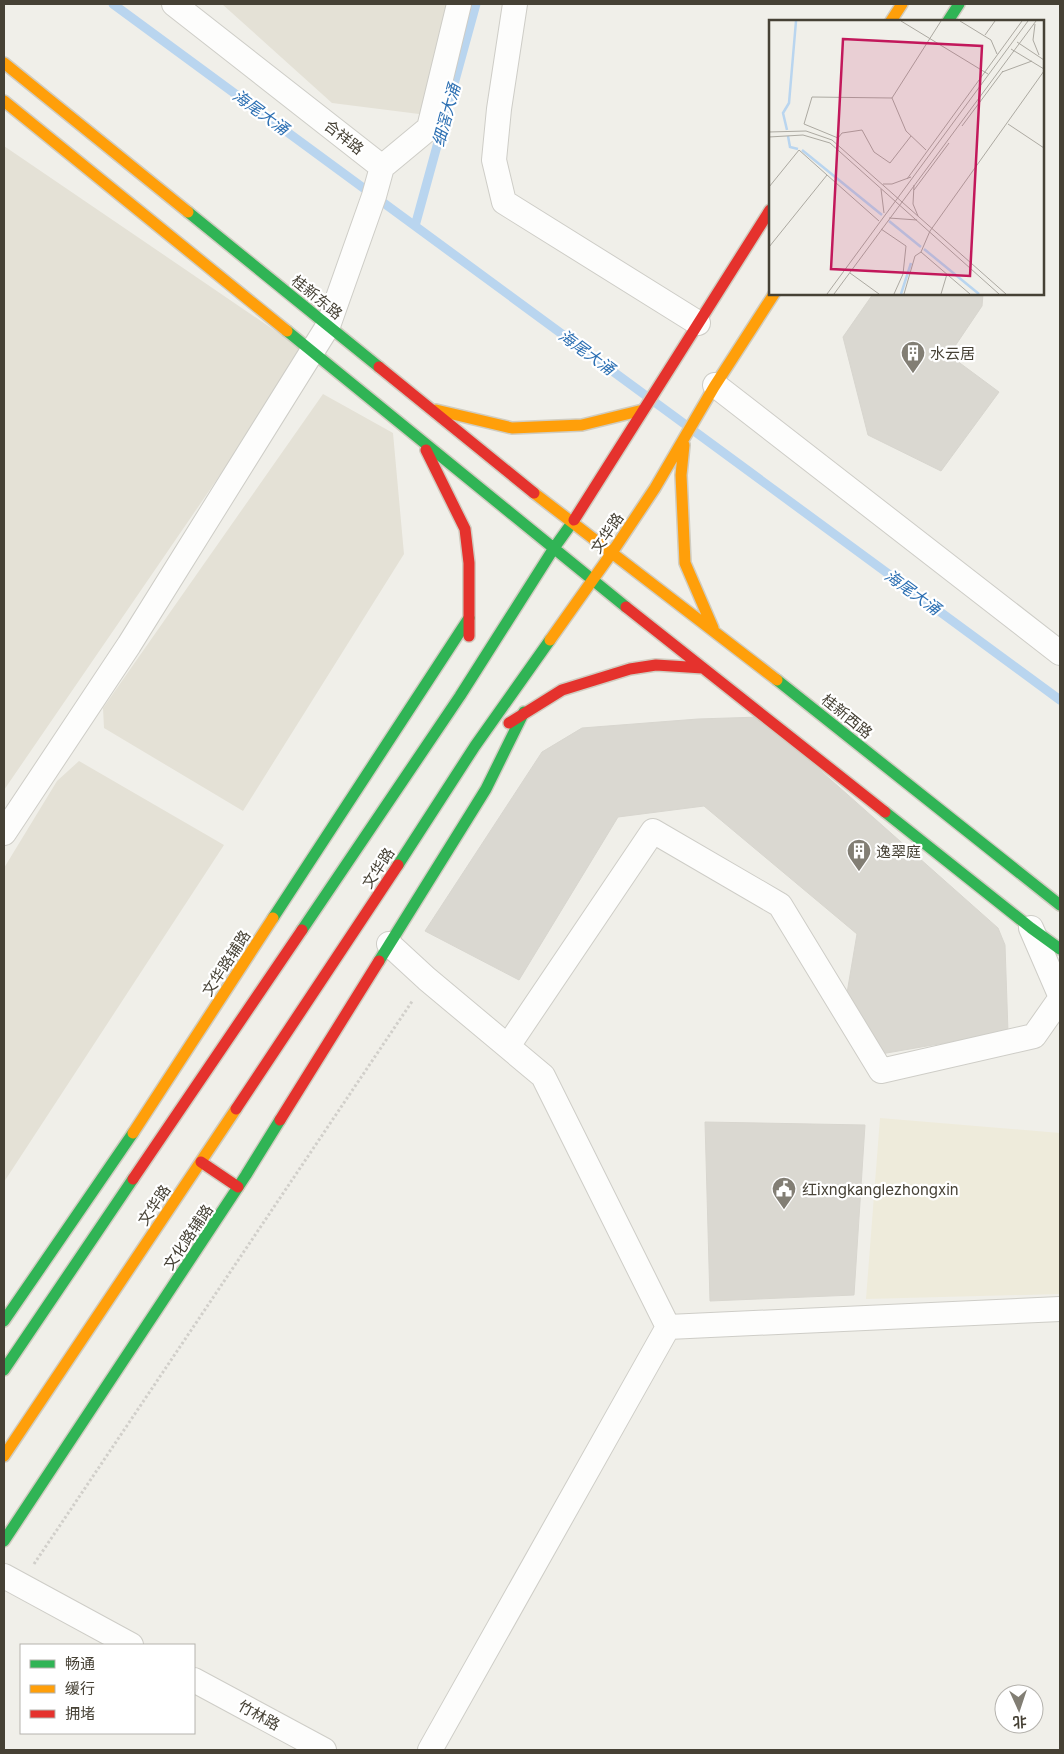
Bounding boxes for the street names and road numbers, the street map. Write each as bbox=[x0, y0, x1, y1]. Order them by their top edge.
street label: 合祥路 bbox=[320, 116, 368, 158]
street label: 桂新东路 bbox=[288, 271, 346, 323]
street label: 文华路 bbox=[587, 509, 627, 557]
street label: 桂新西路 bbox=[818, 690, 876, 742]
street label: 文华路 bbox=[358, 844, 398, 892]
street label: 文华路辅路 bbox=[198, 926, 254, 1000]
street label: 文华路 bbox=[134, 1181, 174, 1229]
street label: 文化路辅路 bbox=[159, 1201, 217, 1273]
street label: 竹林路 bbox=[235, 1696, 283, 1734]

